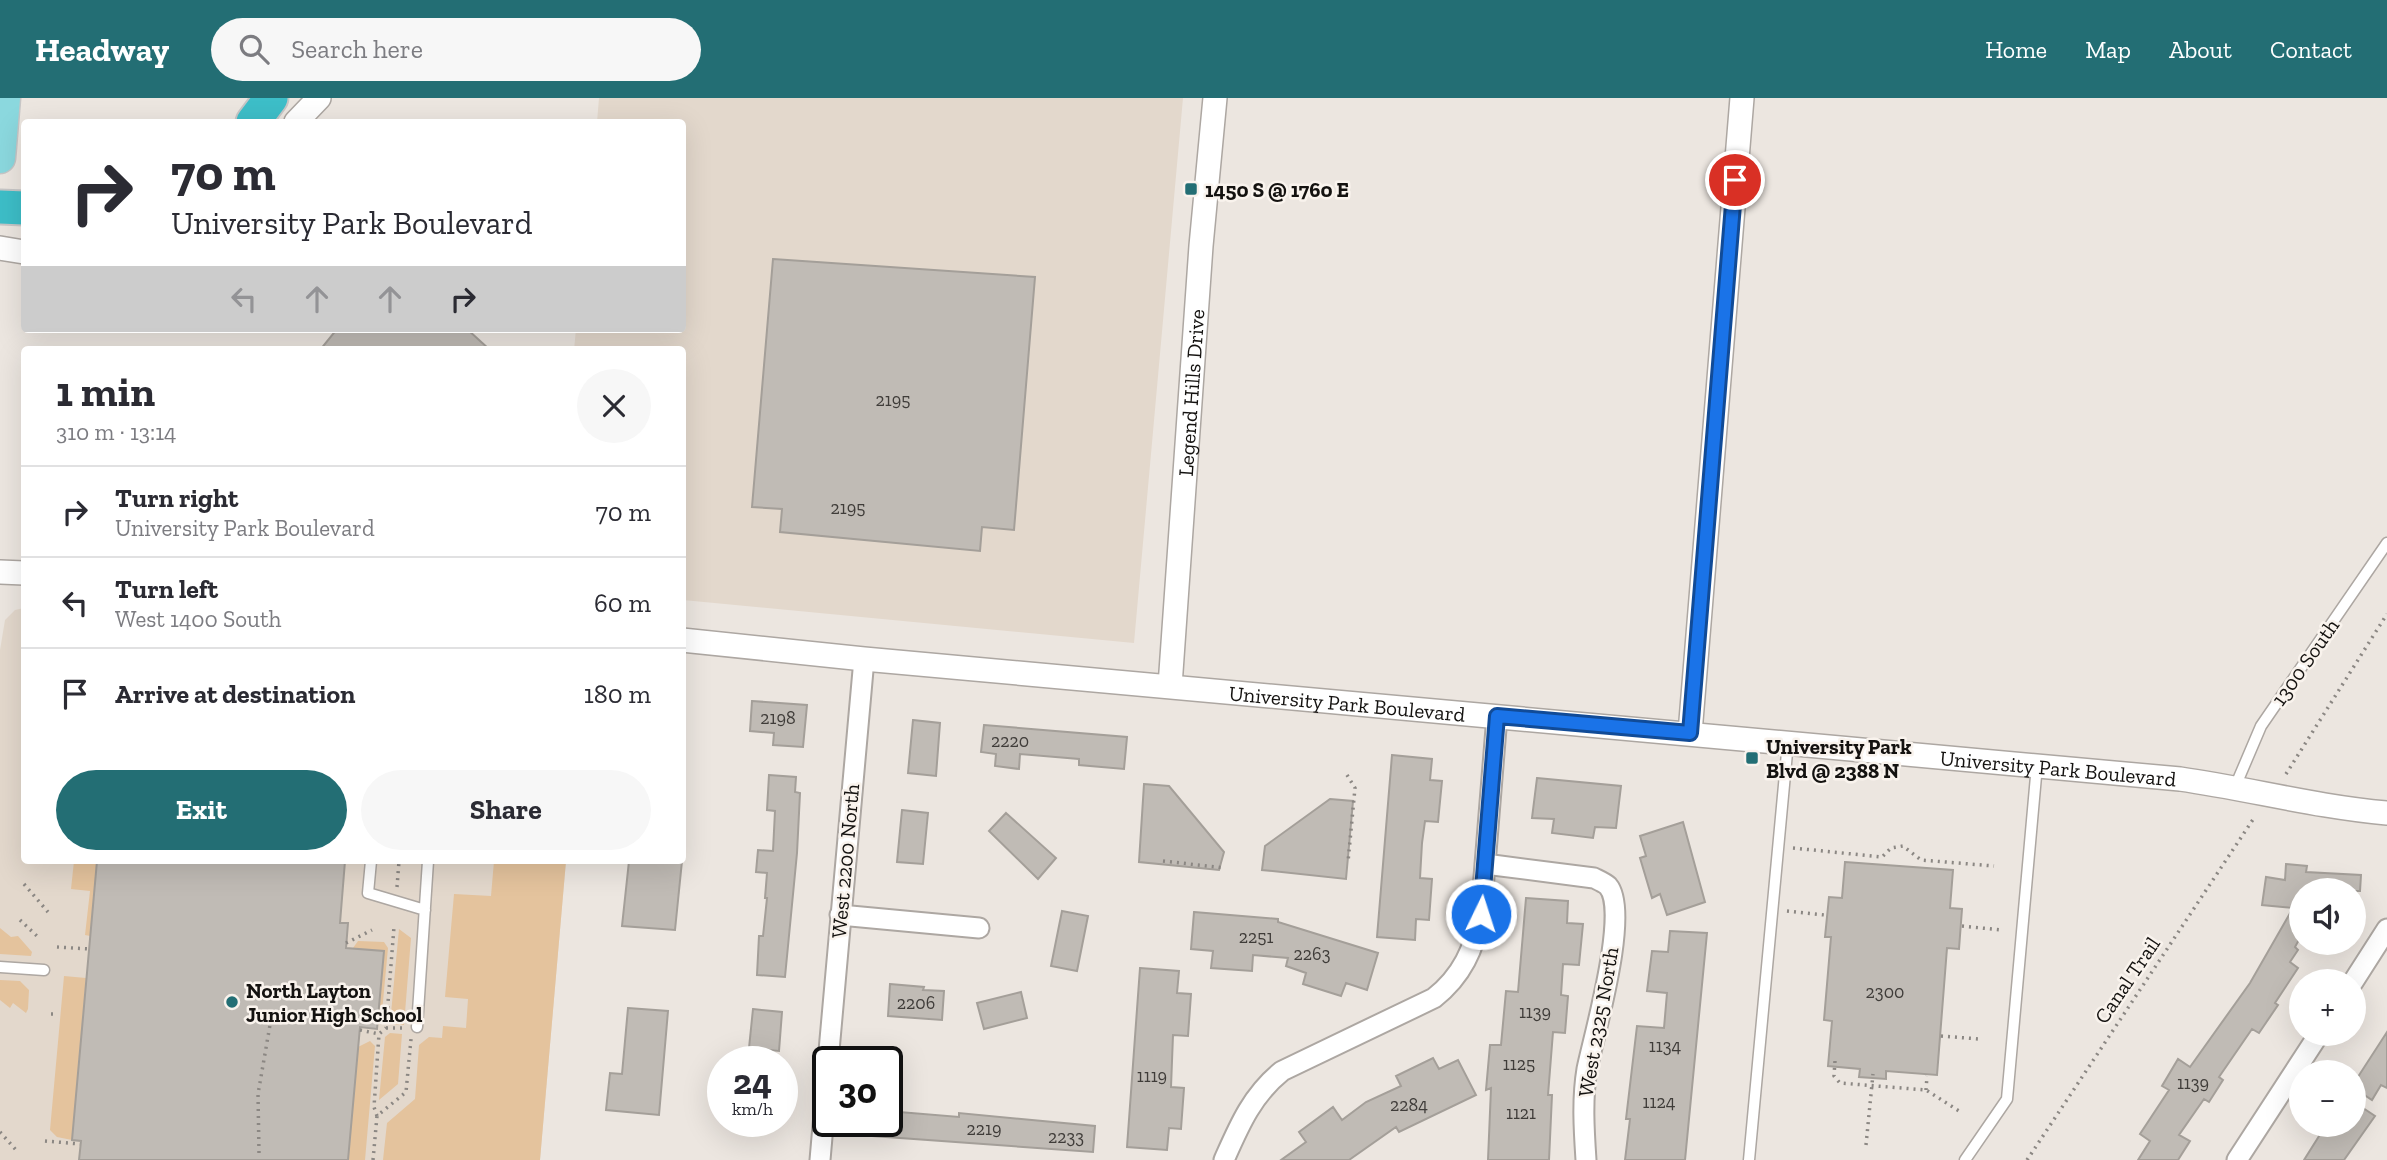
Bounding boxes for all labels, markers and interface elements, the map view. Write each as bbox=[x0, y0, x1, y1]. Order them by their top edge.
search box bbox=[211, 18, 701, 81]
text: Headway bbox=[35, 30, 169, 69]
icon: search bbox=[235, 30, 273, 68]
text: Search here bbox=[291, 33, 423, 65]
text: Home bbox=[1985, 35, 2047, 64]
text: Map bbox=[2085, 35, 2131, 64]
text: About bbox=[2169, 35, 2232, 64]
text: Contact bbox=[2270, 35, 2352, 64]
text: 70 m bbox=[171, 144, 276, 203]
icon: right bbox=[56, 147, 147, 238]
pin bbox=[1705, 150, 1765, 210]
icon: arrive bbox=[1716, 161, 1754, 199]
place label: 1450 S @ 1760 E bbox=[1205, 177, 1349, 202]
marker: 1450 S @ 1760 E bbox=[1183, 181, 1199, 197]
text: University Park Boulevard bbox=[171, 204, 532, 242]
icon: left bbox=[225, 280, 263, 318]
icon: ahead bbox=[298, 280, 336, 318]
icon: ahead bbox=[371, 280, 409, 318]
icon: right bbox=[444, 280, 482, 318]
street label: Legend Hills Drive bbox=[1172, 308, 1209, 477]
text: 1 min bbox=[56, 366, 155, 417]
button: close bbox=[577, 369, 651, 443]
house number: 2195 bbox=[876, 389, 910, 411]
text: 310 m · 13:14 bbox=[56, 418, 176, 446]
text: Turn right bbox=[115, 482, 238, 514]
icon: right bbox=[56, 493, 94, 531]
text: 70 m bbox=[595, 496, 651, 528]
house number: 2195 bbox=[831, 497, 865, 519]
text: University Park Boulevard bbox=[115, 514, 375, 542]
text: Turn left bbox=[115, 573, 218, 605]
icon: left bbox=[56, 584, 94, 622]
text: 60 m bbox=[594, 587, 651, 619]
text: West 1400 South bbox=[115, 605, 281, 633]
street label: 1300 South bbox=[2266, 613, 2344, 710]
icon: arrive bbox=[56, 675, 94, 713]
text: Arrive at destination bbox=[115, 678, 355, 710]
text: 180 m bbox=[584, 678, 651, 710]
street label: University Park Boulevard bbox=[1228, 680, 1467, 726]
house number: 2198 bbox=[760, 707, 796, 729]
house number: 2220 bbox=[991, 730, 1029, 752]
place label: University Park Blvd @ 2388 N bbox=[1766, 734, 1912, 783]
street label: University Park Boulevard bbox=[1939, 745, 2178, 791]
marker: University Park Blvd @ 2388 N bbox=[1744, 750, 1760, 766]
button: Exit bbox=[56, 770, 347, 850]
button: Share bbox=[361, 770, 651, 850]
street label: West 2200 North bbox=[826, 782, 864, 939]
position arrow bbox=[1444, 877, 1518, 951]
map controls bbox=[2289, 878, 2366, 1137]
button: sound bbox=[2289, 878, 2366, 955]
house number: 2251 bbox=[1239, 926, 1273, 948]
street label: Canal Trail bbox=[2089, 932, 2165, 1028]
house number: 2263 bbox=[1294, 943, 1331, 965]
street label: West 2325 North bbox=[1573, 945, 1624, 1099]
button: + bbox=[2289, 969, 2366, 1046]
place label: North Layton Junior High School bbox=[246, 978, 423, 1027]
house number: 2300 bbox=[1866, 981, 1904, 1003]
house number: 2206 bbox=[897, 992, 935, 1014]
marker: North Layton Junior High School bbox=[224, 994, 240, 1010]
house number: 1139 bbox=[1519, 1001, 1551, 1023]
house number: 1134 bbox=[1649, 1035, 1681, 1057]
speed limit sign: 30 bbox=[812, 1046, 903, 1137]
house number: 1125 bbox=[1503, 1053, 1535, 1075]
button: − bbox=[2289, 1060, 2366, 1137]
text: 24 bbox=[733, 1061, 772, 1103]
house number: 1119 bbox=[1137, 1065, 1167, 1087]
house number: 1139 bbox=[2177, 1072, 2209, 1094]
house number: 1124 bbox=[1643, 1091, 1676, 1113]
house number: 2284 bbox=[1390, 1094, 1428, 1116]
text: km/h bbox=[732, 1098, 773, 1120]
house number: 1121 bbox=[1506, 1102, 1536, 1124]
house number: 2219 bbox=[966, 1118, 1002, 1140]
house number: 2233 bbox=[1048, 1126, 1084, 1148]

